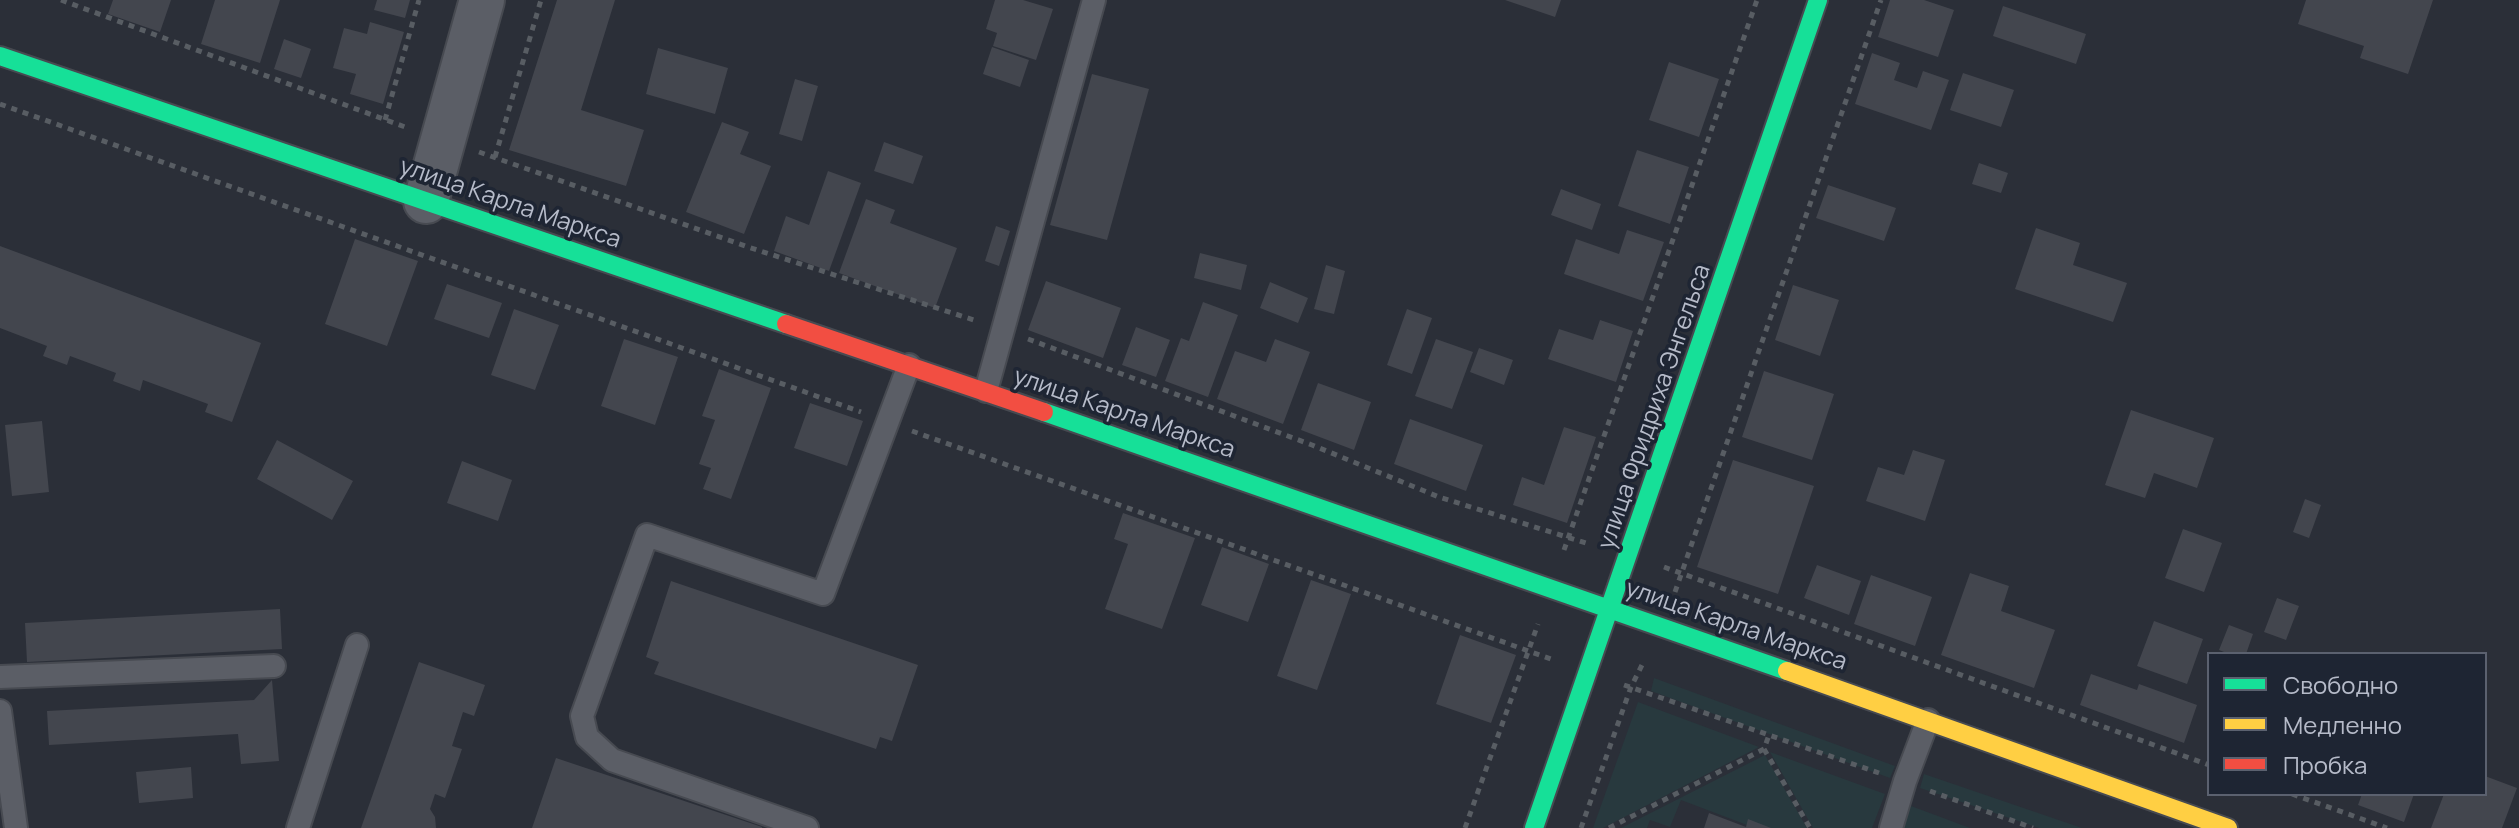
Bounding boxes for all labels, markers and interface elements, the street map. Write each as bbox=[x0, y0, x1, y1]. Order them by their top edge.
street label: улица Карла Маркса bbox=[396, 153, 624, 255]
street label: улица Фридриха Энгельса bbox=[1593, 261, 1717, 553]
street label: улица Карла Маркса bbox=[1010, 363, 1238, 465]
street label: улица Карла Маркса bbox=[1622, 575, 1850, 677]
legend bbox=[2207, 652, 2487, 796]
text: Свободно bbox=[2283, 668, 2398, 701]
text: Медленно bbox=[2283, 708, 2402, 741]
text: Пробка bbox=[2283, 748, 2367, 781]

